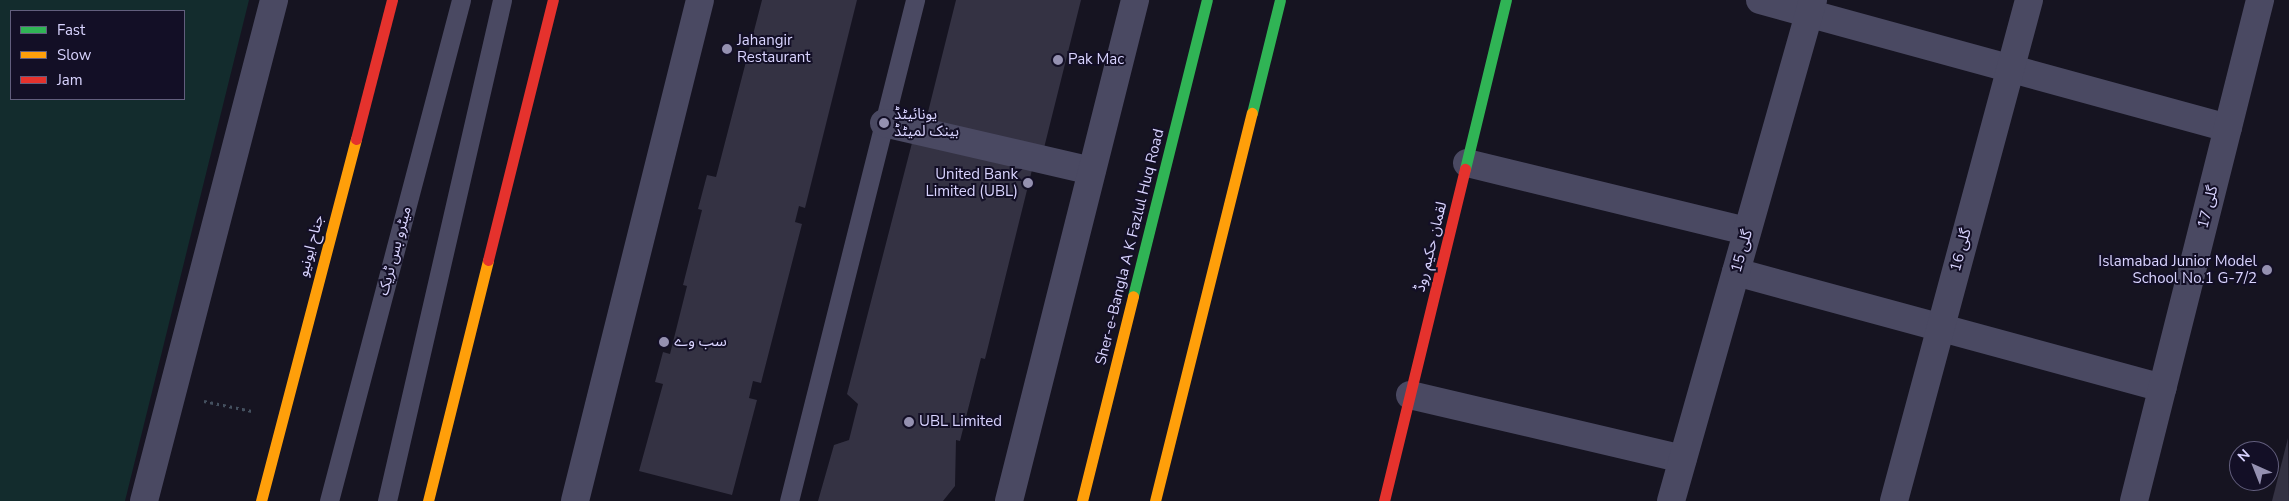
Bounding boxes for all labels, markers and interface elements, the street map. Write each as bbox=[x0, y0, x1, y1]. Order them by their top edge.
legend bbox=[10, 10, 185, 100]
text: Fast bbox=[57, 20, 85, 40]
place label: Jahangir Restaurant bbox=[737, 31, 811, 66]
marker: Jahangir Restaurant bbox=[721, 43, 733, 55]
text: Slow bbox=[57, 45, 91, 65]
place label: Pak Mac bbox=[1068, 51, 1124, 69]
marker: Pak Mac bbox=[1052, 54, 1064, 66]
text: Jam bbox=[57, 70, 83, 90]
place label: یونائیٹڈ بینک لمیٹڈ bbox=[894, 105, 959, 140]
marker: یونائیٹڈ بینک لمیٹڈ bbox=[878, 117, 890, 129]
street label: Sher-e-Bangla A K Fazlul Huq Road bbox=[1092, 127, 1168, 367]
place label: United Bank Limited (UBL) bbox=[926, 165, 1018, 200]
marker: United Bank Limited (UBL) bbox=[1022, 177, 1034, 189]
street label: گلی 17 bbox=[2194, 184, 2222, 230]
street label: لقمان حکیم روڈ bbox=[1411, 200, 1451, 294]
street label: میٹرو بس ٹریک bbox=[374, 204, 416, 298]
street label: جناح ایونیو bbox=[294, 213, 328, 279]
street label: گلی 16 bbox=[1947, 227, 1975, 273]
street label: گلی 15 bbox=[1727, 228, 1757, 274]
place label: Islamabad Junior Model School No.1 G-7/2 bbox=[2098, 252, 2257, 287]
marker: Islamabad Junior Model School No.1 G-7/2 bbox=[2261, 264, 2273, 276]
place label: سب وے bbox=[674, 333, 727, 351]
marker: سب وے bbox=[658, 336, 670, 348]
place label: UBL Limited bbox=[919, 413, 1002, 431]
marker: UBL Limited bbox=[903, 416, 915, 428]
north arrow bbox=[2229, 441, 2279, 491]
text: N bbox=[2234, 445, 2254, 466]

